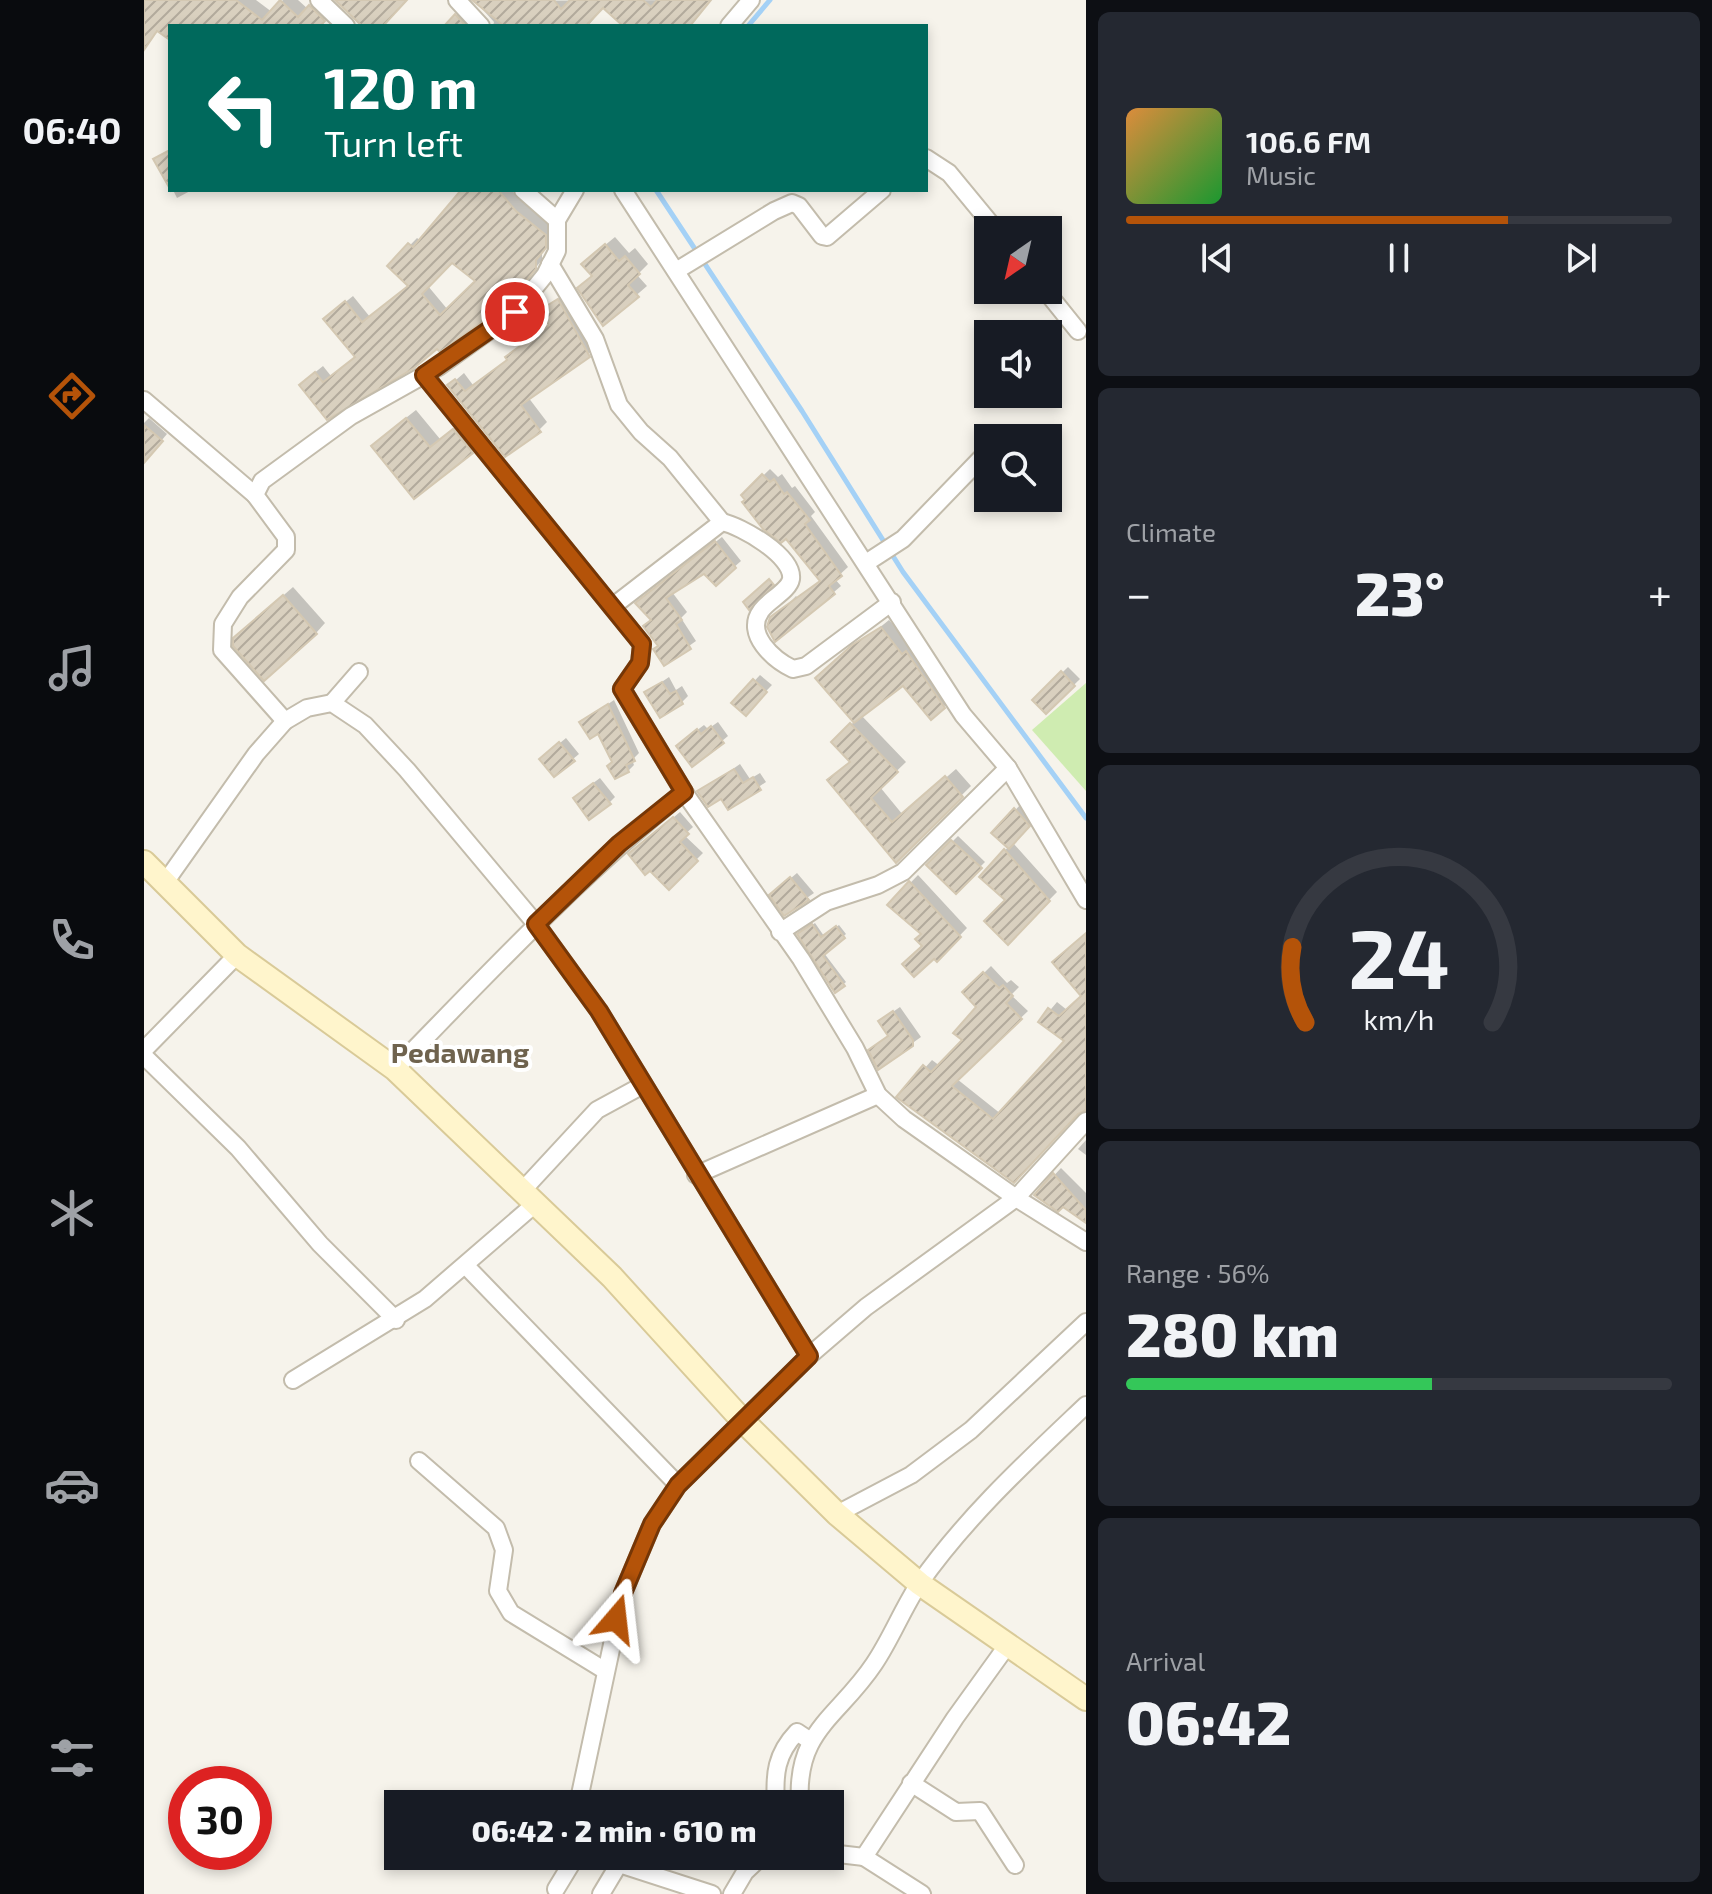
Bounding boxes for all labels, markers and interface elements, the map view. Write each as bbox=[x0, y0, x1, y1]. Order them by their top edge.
text: 120 m bbox=[324, 53, 478, 120]
icon: left bbox=[192, 56, 296, 160]
text: 06:40 bbox=[23, 108, 121, 151]
text: Turn left bbox=[324, 121, 463, 164]
text: 106.6 FM bbox=[1246, 123, 1371, 159]
text: Music bbox=[1246, 159, 1316, 190]
north arrow bbox=[974, 216, 1062, 304]
map controls bbox=[974, 216, 1062, 512]
icon: previous bbox=[1195, 236, 1239, 280]
icon: pause bbox=[1377, 236, 1421, 280]
icon: next bbox=[1559, 236, 1603, 280]
pin bbox=[481, 278, 549, 346]
icon: arrive bbox=[493, 290, 537, 334]
button: sound bbox=[974, 320, 1062, 408]
icon: directions bbox=[44, 368, 100, 424]
button: search bbox=[974, 424, 1062, 512]
text: Climate bbox=[1126, 516, 1216, 547]
text: 23° bbox=[1355, 556, 1445, 628]
text: − bbox=[1126, 566, 1152, 619]
text: + bbox=[1648, 566, 1672, 619]
icon: music bbox=[44, 640, 100, 696]
text: 24 bbox=[1348, 906, 1450, 1006]
icon: phone bbox=[44, 912, 100, 968]
text: km/h bbox=[1364, 1001, 1434, 1036]
district label: Pedawang bbox=[391, 1035, 529, 1069]
icon: climate bbox=[44, 1185, 100, 1241]
text: Range · 56% bbox=[1126, 1257, 1270, 1288]
text: 280 km bbox=[1126, 1297, 1339, 1369]
icon: car bbox=[44, 1457, 100, 1513]
position arrow bbox=[574, 1577, 658, 1661]
text: Arrival bbox=[1126, 1645, 1205, 1676]
text: 06:42 bbox=[1126, 1685, 1291, 1757]
icon: filters bbox=[44, 1730, 100, 1786]
speed limit sign: 30 bbox=[168, 1766, 272, 1870]
text: 06:42 · 2 min · 610 m bbox=[471, 1812, 757, 1848]

